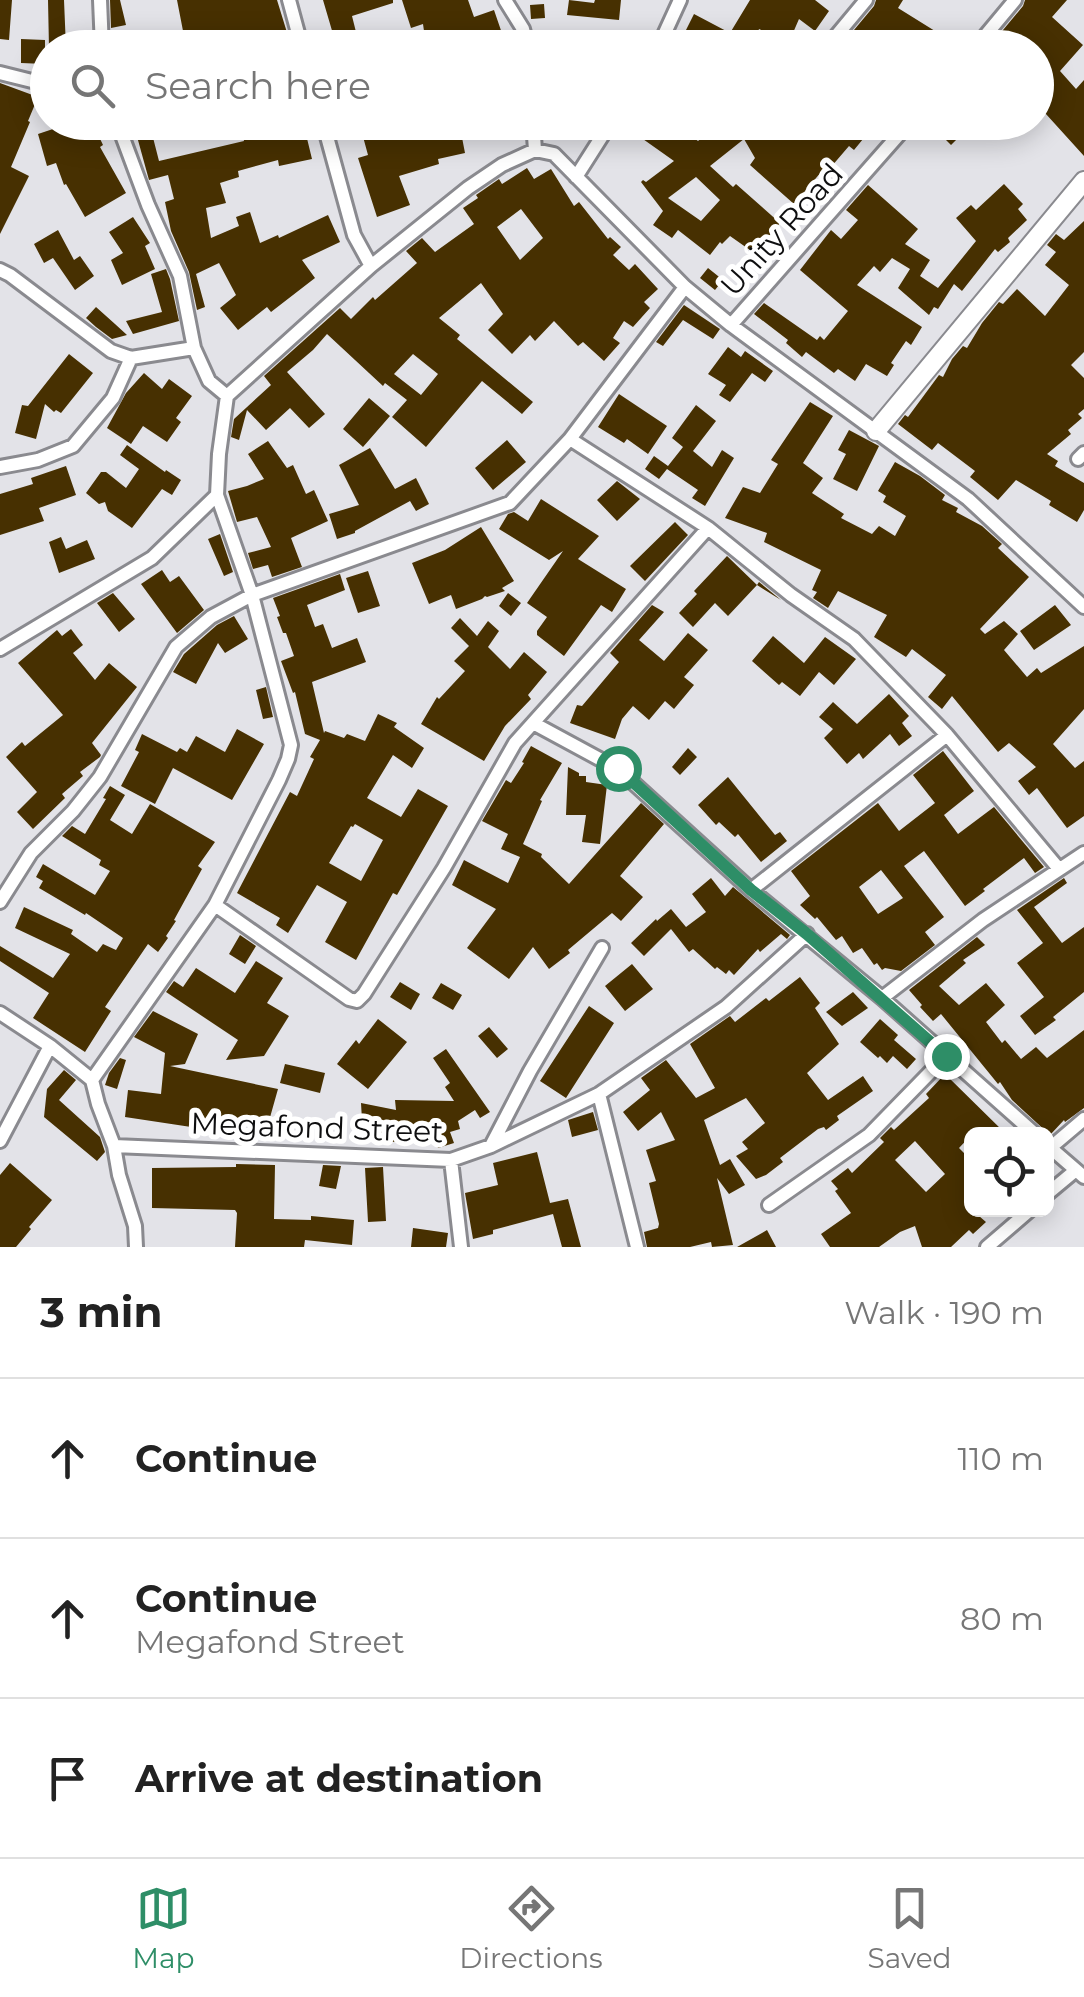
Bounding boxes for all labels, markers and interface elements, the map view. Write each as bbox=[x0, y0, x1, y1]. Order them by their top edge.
search box bbox=[30, 30, 1054, 140]
icon: search bbox=[65, 58, 120, 113]
text: Search here bbox=[145, 62, 371, 109]
street label: Unity Road bbox=[712, 156, 851, 304]
route start bbox=[596, 746, 642, 792]
route end bbox=[924, 1034, 970, 1080]
street label: Megafond Street bbox=[190, 1105, 444, 1150]
map controls bbox=[964, 1127, 1054, 1217]
button: locate bbox=[964, 1127, 1054, 1217]
text: 3 min bbox=[40, 1286, 162, 1338]
text: Walk · 190 m bbox=[844, 1293, 1044, 1332]
icon: ahead bbox=[40, 1431, 95, 1486]
text: Continue bbox=[135, 1435, 317, 1482]
text: 110 m bbox=[957, 1439, 1044, 1478]
text: Continue bbox=[135, 1575, 317, 1622]
icon: ahead bbox=[40, 1591, 95, 1646]
text: 80 m bbox=[960, 1599, 1044, 1638]
text: Megafond Street bbox=[135, 1622, 405, 1661]
icon: arrive bbox=[40, 1751, 95, 1806]
text: Arrive at destination bbox=[135, 1755, 543, 1802]
tab: Map bbox=[132, 1881, 195, 1975]
tab: Directions bbox=[459, 1881, 603, 1975]
tab: Saved bbox=[867, 1881, 952, 1975]

